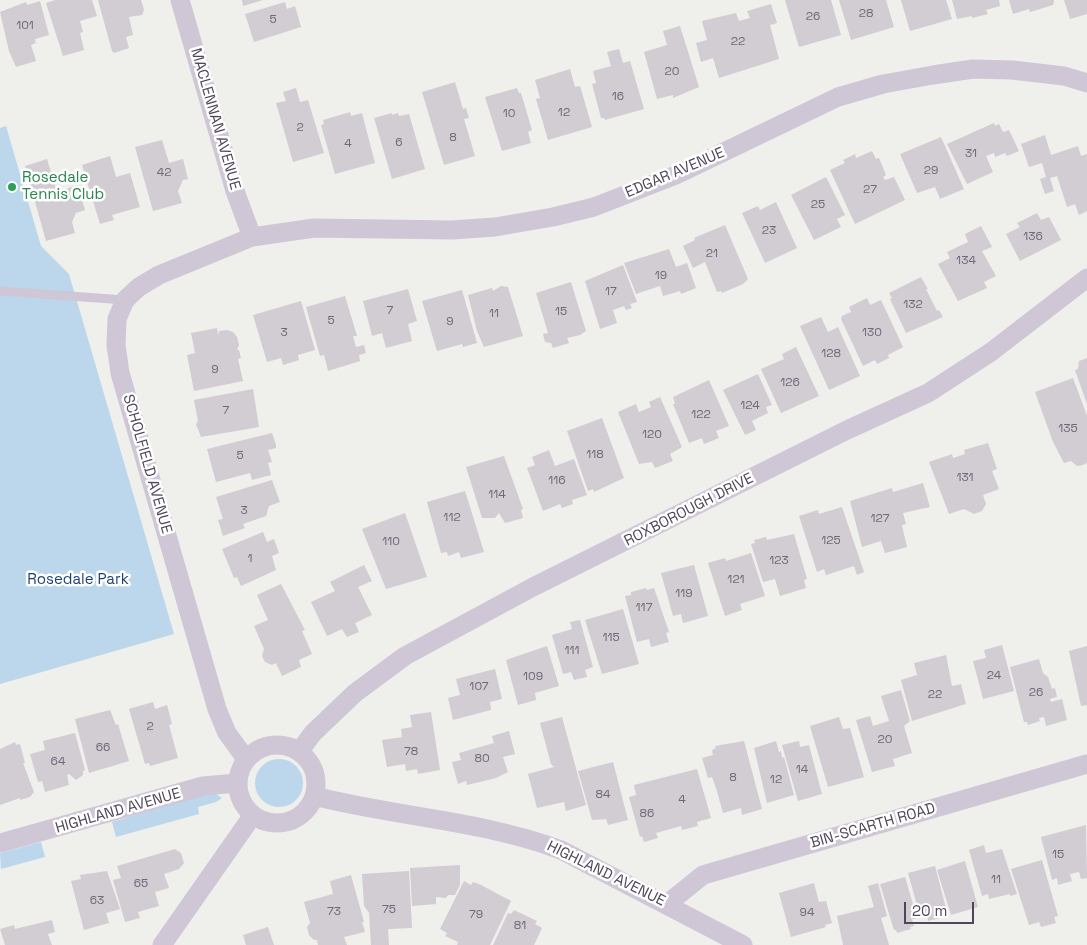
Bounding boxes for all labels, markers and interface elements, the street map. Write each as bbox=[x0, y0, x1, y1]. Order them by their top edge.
house number: 28 bbox=[859, 7, 873, 21]
house number: 26 bbox=[806, 10, 820, 24]
house number: 5 bbox=[269, 13, 277, 27]
house number: 101 bbox=[16, 19, 34, 33]
house number: 22 bbox=[731, 35, 745, 49]
street label: MACLENNAN AVENUE bbox=[186, 46, 244, 192]
house number: 20 bbox=[665, 65, 679, 79]
house number: 16 bbox=[612, 90, 624, 104]
house number: 12 bbox=[558, 106, 570, 120]
house number: 10 bbox=[503, 107, 515, 121]
house number: 2 bbox=[296, 121, 304, 135]
house number: 8 bbox=[449, 131, 457, 145]
house number: 6 bbox=[395, 136, 403, 150]
house number: 4 bbox=[344, 137, 352, 151]
street label: EDGAR AVENUE bbox=[623, 144, 727, 202]
house number: 31 bbox=[965, 147, 977, 161]
house number: 29 bbox=[924, 164, 938, 178]
house number: 42 bbox=[157, 166, 171, 180]
place label: Rosedale Tennis Club bbox=[22, 169, 104, 204]
marker: Rosedale Tennis Club bbox=[6, 181, 18, 193]
house number: 27 bbox=[863, 183, 877, 197]
house number: 25 bbox=[811, 198, 825, 212]
house number: 23 bbox=[762, 224, 776, 238]
house number: 136 bbox=[1023, 230, 1043, 244]
house number: 21 bbox=[706, 247, 718, 261]
house number: 134 bbox=[956, 254, 976, 268]
house number: 19 bbox=[655, 269, 667, 283]
house number: 17 bbox=[605, 285, 617, 299]
house number: 132 bbox=[903, 298, 923, 312]
house number: 7 bbox=[387, 304, 393, 318]
house number: 15 bbox=[555, 305, 567, 319]
house number: 11 bbox=[489, 307, 499, 321]
house number: 5 bbox=[327, 314, 335, 328]
house number: 9 bbox=[446, 315, 454, 329]
house number: 3 bbox=[280, 326, 288, 340]
house number: 130 bbox=[862, 326, 882, 340]
house number: 128 bbox=[821, 347, 841, 361]
house number: 9 bbox=[211, 363, 219, 377]
house number: 126 bbox=[780, 376, 800, 390]
street label: SCHOLFIELD AVENUE bbox=[119, 392, 175, 536]
house number: 124 bbox=[740, 399, 760, 413]
house number: 7 bbox=[223, 404, 229, 418]
house number: 122 bbox=[691, 408, 711, 422]
house number: 135 bbox=[1058, 422, 1078, 436]
house number: 120 bbox=[642, 428, 662, 442]
house number: 118 bbox=[586, 448, 604, 462]
house number: 5 bbox=[236, 449, 244, 463]
street label: ROXBOROUGH DRIVE bbox=[621, 470, 757, 550]
house number: 131 bbox=[956, 471, 974, 485]
house number: 116 bbox=[548, 474, 566, 488]
house number: 114 bbox=[488, 488, 506, 502]
house number: 3 bbox=[240, 504, 248, 518]
house number: 112 bbox=[443, 511, 461, 525]
house number: 127 bbox=[871, 512, 889, 526]
house number: 125 bbox=[821, 534, 841, 548]
house number: 110 bbox=[382, 535, 400, 549]
house number: 1 bbox=[247, 552, 253, 566]
house number: 123 bbox=[769, 554, 789, 568]
park label: Rosedale Park bbox=[27, 571, 129, 589]
house number: 121 bbox=[727, 573, 745, 587]
house number: 119 bbox=[675, 587, 693, 601]
house number: 117 bbox=[636, 601, 652, 615]
house number: 115 bbox=[602, 631, 620, 645]
house number: 111 bbox=[564, 644, 580, 658]
house number: 24 bbox=[987, 669, 1001, 683]
house number: 109 bbox=[523, 670, 543, 684]
house number: 107 bbox=[469, 680, 489, 694]
house number: 26 bbox=[1029, 686, 1043, 700]
house number: 22 bbox=[928, 688, 942, 702]
house number: 2 bbox=[146, 720, 154, 734]
house number: 20 bbox=[878, 733, 892, 747]
house number: 66 bbox=[96, 741, 110, 755]
house number: 78 bbox=[404, 745, 418, 759]
house number: 80 bbox=[474, 752, 490, 766]
house number: 64 bbox=[51, 755, 65, 769]
house number: 14 bbox=[796, 763, 808, 777]
house number: 8 bbox=[729, 771, 737, 785]
house number: 12 bbox=[770, 773, 782, 787]
street label: HIGHLAND AVENUE bbox=[53, 785, 183, 837]
house number: 84 bbox=[596, 788, 610, 802]
house number: 4 bbox=[678, 793, 686, 807]
street label: BIN-SCARTH ROAD bbox=[808, 800, 938, 852]
house number: 86 bbox=[640, 807, 654, 821]
street label: HIGHLAND AVENUE bbox=[544, 838, 668, 910]
house number: 15 bbox=[1052, 848, 1064, 862]
house number: 11 bbox=[991, 873, 1001, 887]
house number: 65 bbox=[134, 877, 148, 891]
scale bar bbox=[907, 892, 977, 924]
house number: 63 bbox=[90, 894, 104, 908]
text: 20 m bbox=[912, 901, 947, 920]
house number: 75 bbox=[382, 903, 396, 917]
house number: 73 bbox=[327, 905, 341, 919]
house number: 94 bbox=[800, 906, 814, 920]
house number: 79 bbox=[469, 908, 483, 922]
house number: 81 bbox=[514, 919, 526, 933]

